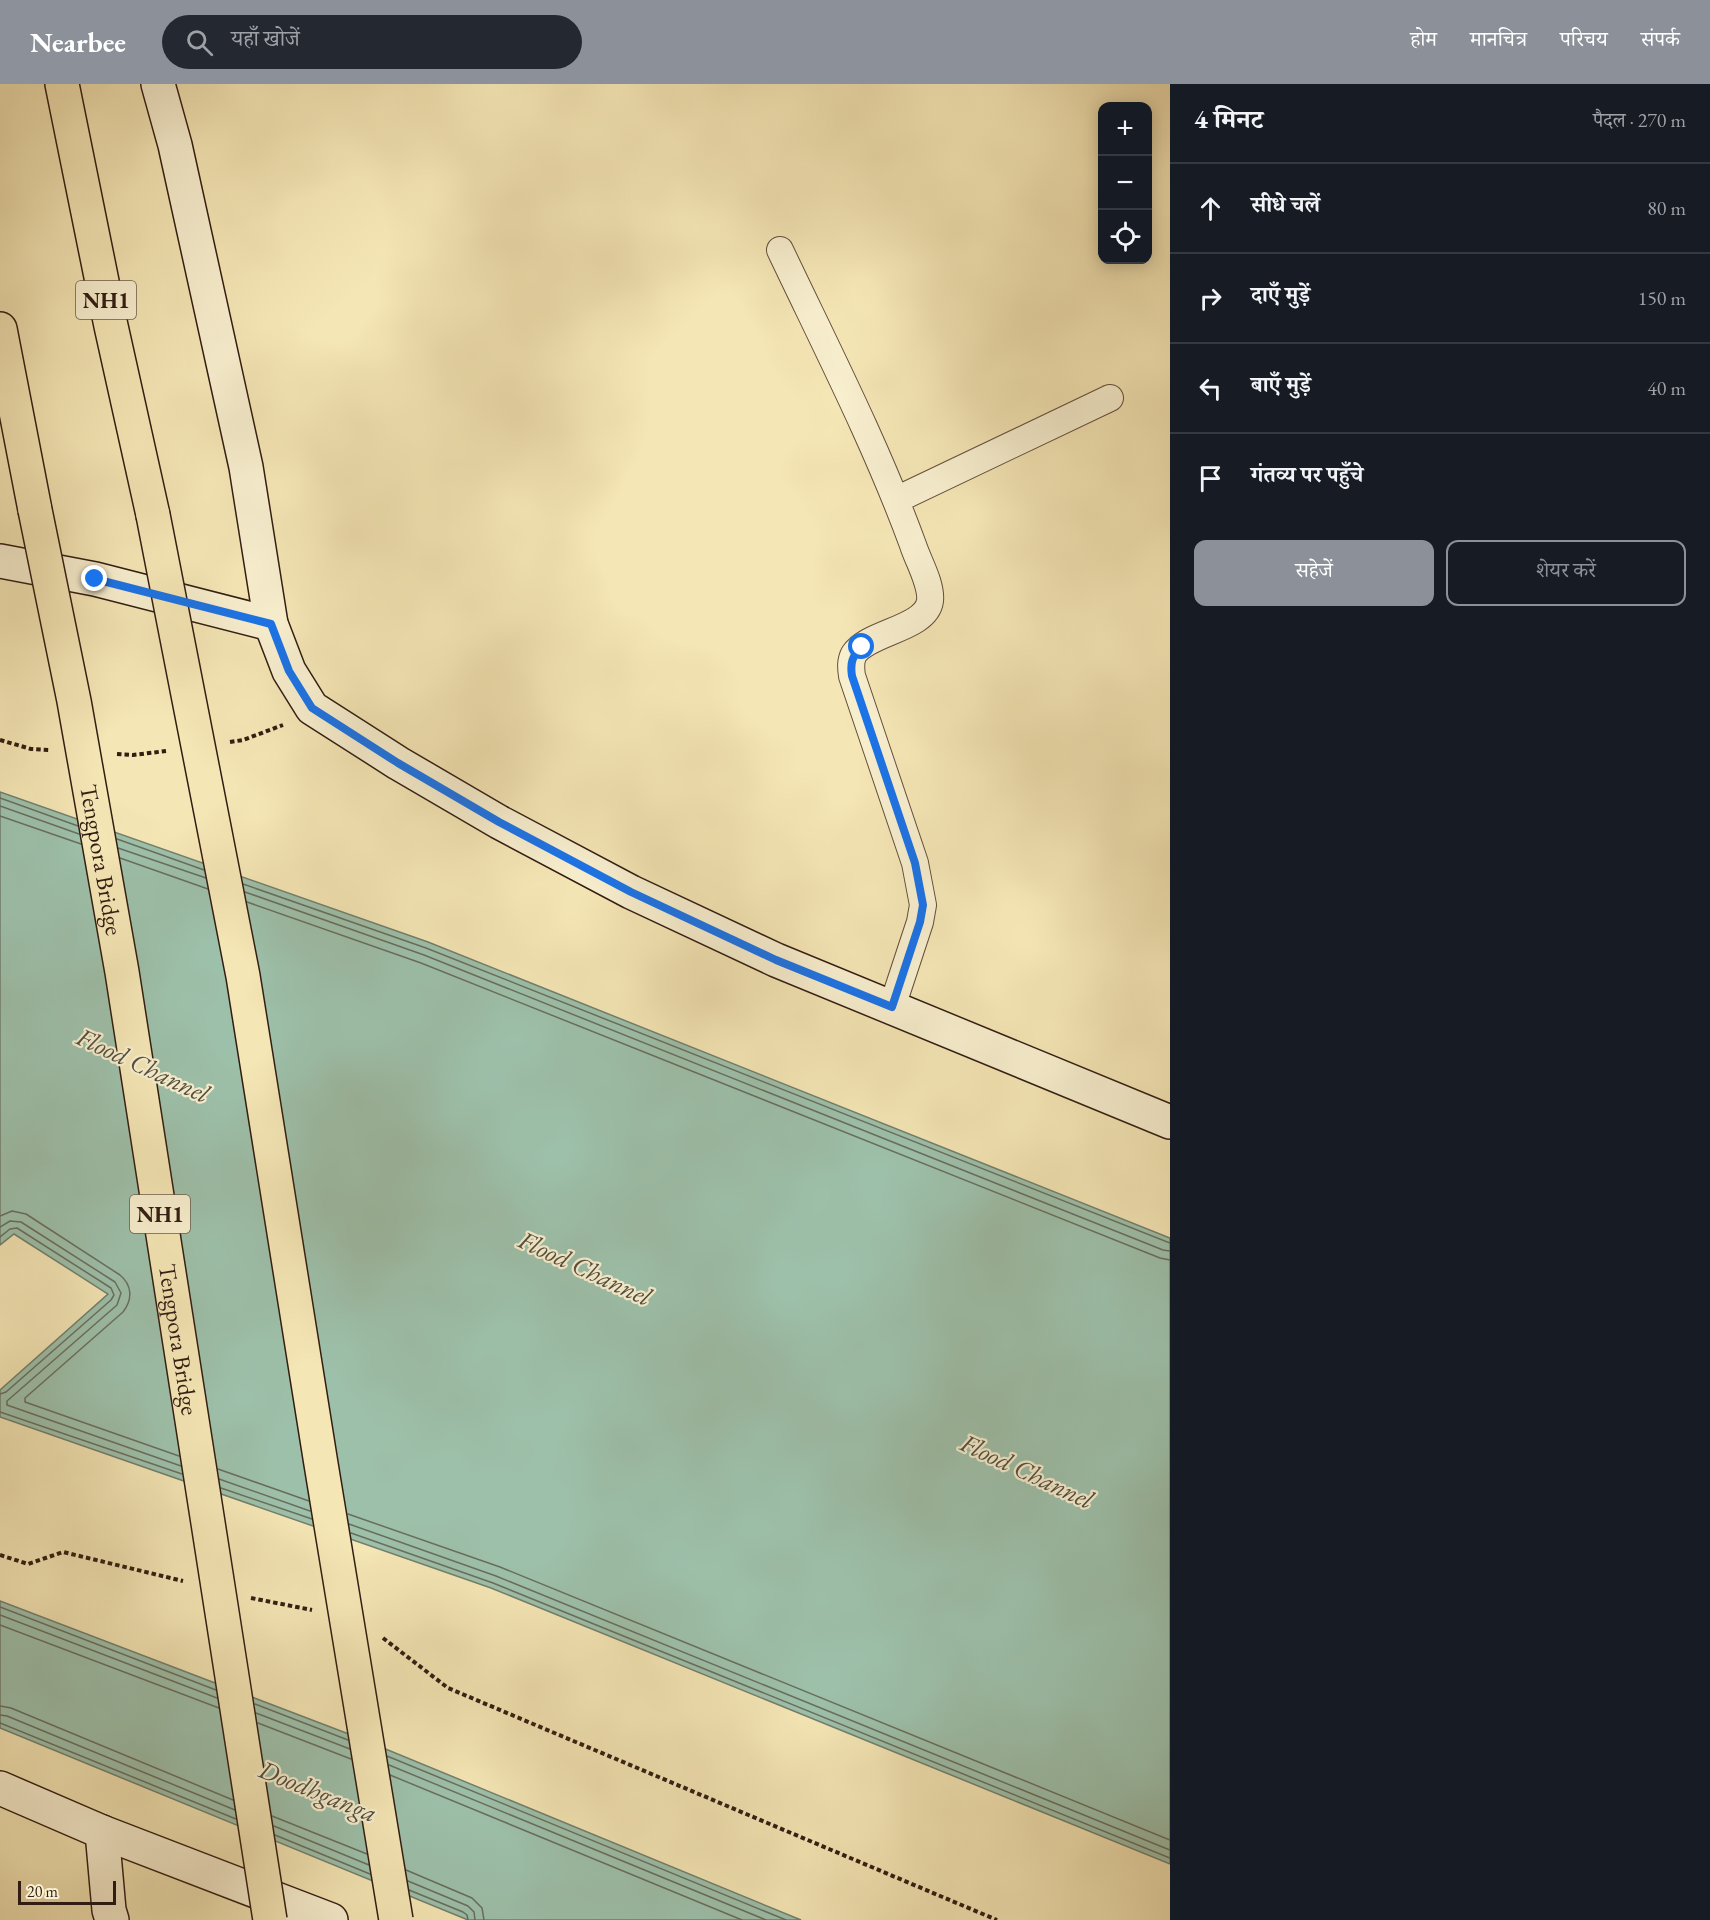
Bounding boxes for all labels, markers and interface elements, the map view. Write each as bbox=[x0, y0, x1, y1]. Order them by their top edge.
search box bbox=[162, 15, 582, 69]
text: Nearbee bbox=[30, 24, 126, 60]
text: यहाँ खोजें bbox=[231, 24, 300, 53]
text: होम bbox=[1410, 25, 1437, 52]
text: मानचित्र bbox=[1470, 25, 1527, 52]
text: परिचय bbox=[1560, 25, 1608, 52]
text: संपर्क bbox=[1641, 25, 1680, 52]
icon: search bbox=[183, 26, 216, 59]
map controls bbox=[1098, 102, 1152, 264]
button: + bbox=[1098, 102, 1152, 156]
text: 4 मिनट bbox=[1194, 102, 1263, 136]
text: पैदल · 270 m bbox=[1593, 107, 1686, 133]
button: − bbox=[1098, 156, 1152, 210]
text: सीधे चलें bbox=[1251, 190, 1320, 219]
icon: ahead bbox=[1194, 192, 1227, 225]
text: 80 m bbox=[1647, 195, 1686, 221]
button: locate bbox=[1098, 210, 1152, 264]
text: दाएँ मुड़ें bbox=[1251, 280, 1310, 309]
road number: NH1 bbox=[76, 281, 136, 319]
icon: right bbox=[1194, 282, 1227, 315]
text: 150 m bbox=[1638, 285, 1686, 311]
text: बाएँ मुड़ें bbox=[1251, 370, 1311, 399]
icon: left bbox=[1194, 372, 1227, 405]
text: 40 m bbox=[1647, 375, 1686, 401]
text: गंतव्य पर पहुँचे bbox=[1251, 460, 1363, 489]
icon: arrive bbox=[1194, 462, 1227, 495]
button: सहेजें bbox=[1194, 540, 1434, 606]
button: शेयर करें bbox=[1446, 540, 1686, 606]
route end bbox=[81, 565, 107, 591]
route start bbox=[848, 633, 874, 659]
street label: Tengpora Bridge bbox=[73, 782, 131, 938]
water label: Flood Channel bbox=[70, 1019, 215, 1111]
road number: NH1 bbox=[130, 1195, 190, 1233]
water label: Flood Channel bbox=[512, 1222, 657, 1314]
street label: Tengpora Bridge bbox=[152, 1261, 206, 1417]
water label: Flood Channel bbox=[954, 1425, 1099, 1517]
water label: Doodhganga bbox=[253, 1752, 382, 1830]
scale bar bbox=[18, 1878, 116, 1906]
text: 20 m bbox=[27, 1881, 58, 1902]

